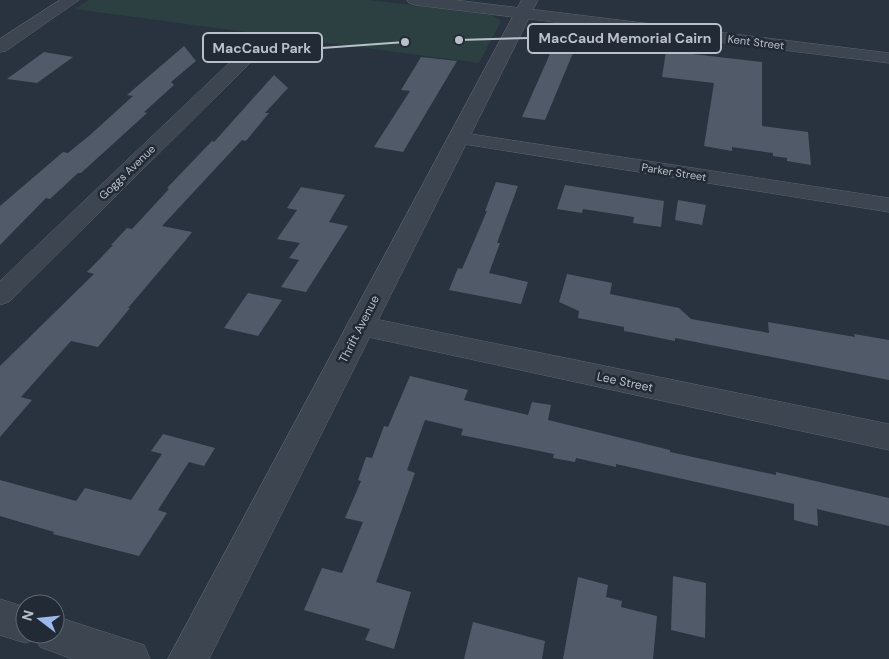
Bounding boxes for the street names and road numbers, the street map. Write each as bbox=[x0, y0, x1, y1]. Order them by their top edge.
street label: Kent Street bbox=[727, 32, 785, 52]
street label: Goggs Avenue bbox=[96, 142, 158, 202]
street label: Parker Street bbox=[640, 160, 708, 184]
street label: Thrift Avenue bbox=[335, 292, 383, 365]
street label: Lee Street bbox=[596, 368, 655, 396]

